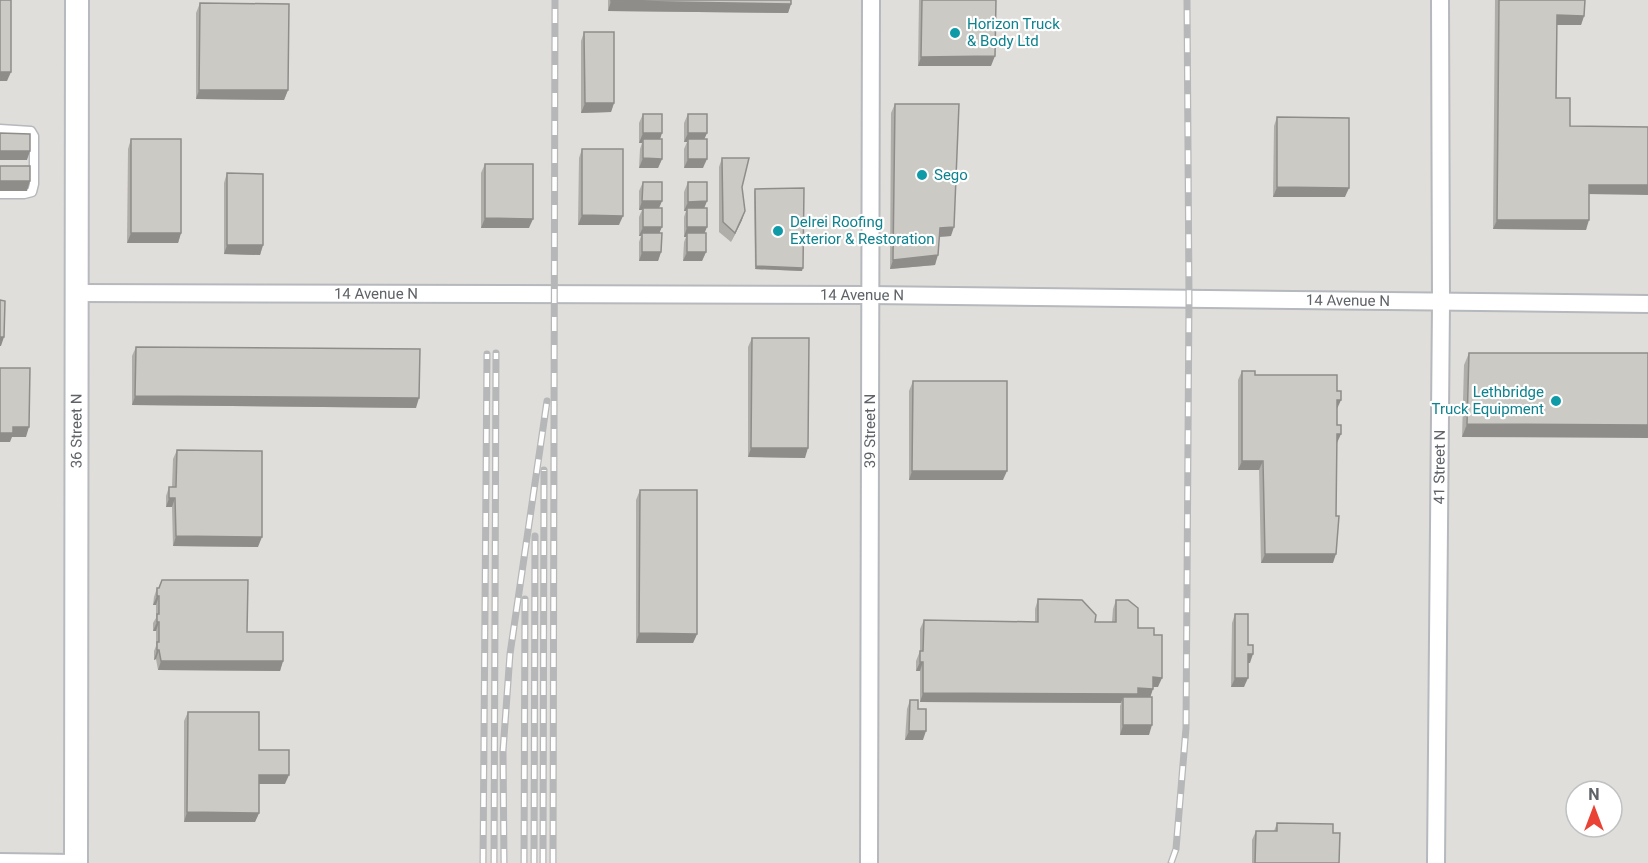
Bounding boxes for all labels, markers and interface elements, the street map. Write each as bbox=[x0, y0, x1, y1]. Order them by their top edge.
place label: Horizon Truck & Body Ltd bbox=[967, 15, 1060, 50]
marker: Horizon Truck & Body Ltd bbox=[948, 26, 962, 40]
place label: Sego bbox=[934, 166, 968, 184]
marker: Sego bbox=[915, 168, 929, 182]
place label: Delrei Roofing Exterior & Restoration bbox=[790, 213, 935, 248]
marker: Delrei Roofing Exterior & Restoration bbox=[771, 224, 785, 238]
street label: 14 Avenue N bbox=[334, 285, 418, 303]
street label: 14 Avenue N bbox=[820, 286, 904, 304]
street label: 14 Avenue N bbox=[1306, 291, 1390, 310]
place label: Lethbridge Truck Equipment bbox=[1432, 383, 1544, 418]
street label: 36 Street N bbox=[67, 394, 86, 468]
street label: 39 Street N bbox=[861, 394, 879, 468]
marker: Lethbridge Truck Equipment bbox=[1549, 394, 1563, 408]
street label: 41 Street N bbox=[1430, 430, 1449, 504]
north arrow bbox=[1564, 779, 1624, 839]
text: N bbox=[1588, 785, 1600, 804]

